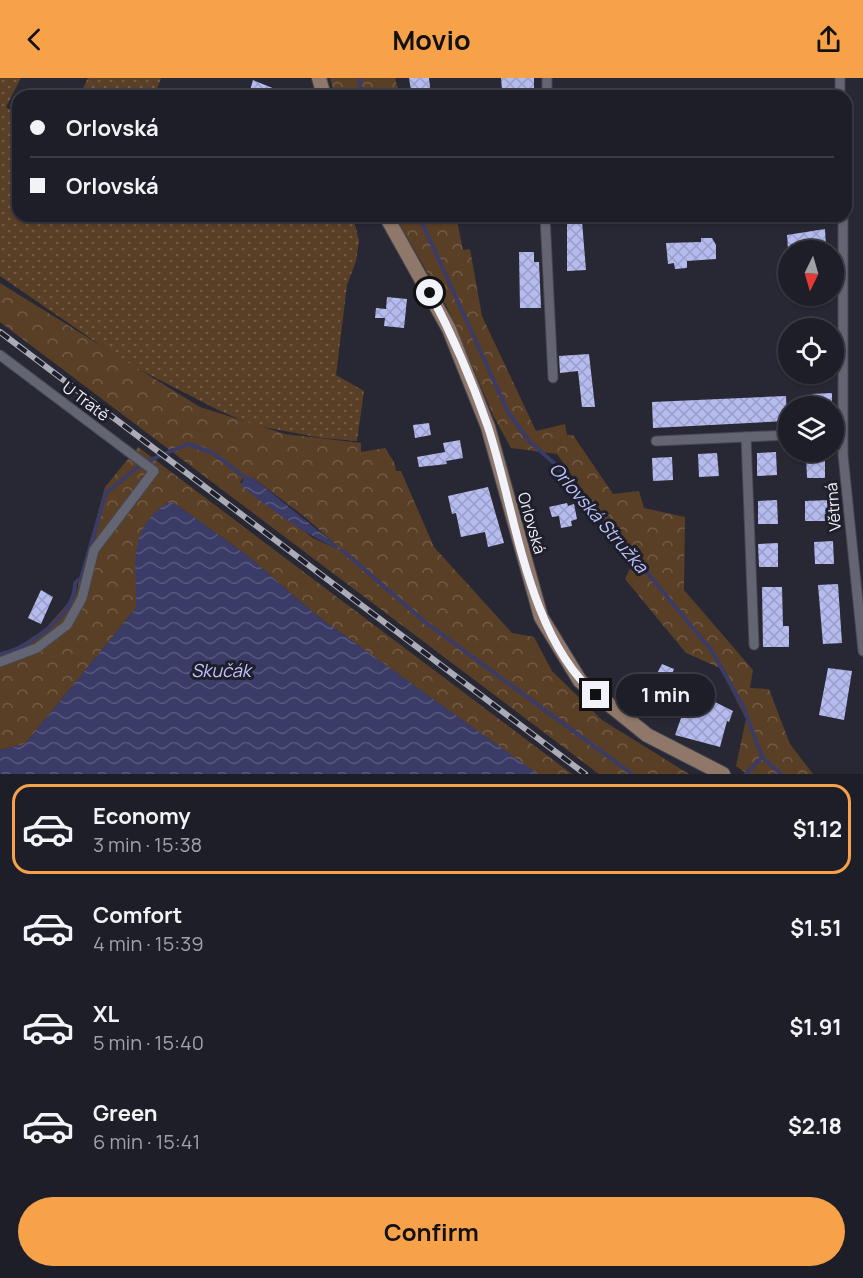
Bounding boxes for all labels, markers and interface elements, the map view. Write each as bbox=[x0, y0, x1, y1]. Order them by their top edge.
text: Movio bbox=[392, 21, 471, 58]
icon: back bbox=[18, 23, 51, 56]
icon: share bbox=[812, 23, 845, 56]
text: Orlovská bbox=[66, 113, 159, 143]
text: Orlovská bbox=[66, 171, 159, 201]
north arrow bbox=[778, 240, 844, 306]
map controls bbox=[778, 240, 844, 462]
route start bbox=[416, 279, 443, 306]
button: locate bbox=[778, 318, 844, 384]
street label: U Tratě bbox=[58, 376, 114, 426]
button: layers bbox=[778, 396, 844, 462]
water label: Orlovská Stružka bbox=[544, 457, 654, 578]
street label: Větrná bbox=[820, 482, 846, 532]
street label: Orlovská bbox=[513, 490, 551, 556]
water label: Skučák bbox=[191, 658, 254, 682]
callout: 1 min bbox=[617, 674, 716, 716]
route end bbox=[582, 681, 609, 708]
text: 1 min bbox=[641, 681, 690, 708]
text: Economy bbox=[93, 801, 191, 831]
icon: car bbox=[21, 802, 75, 856]
text: $1.12 bbox=[793, 814, 842, 844]
text: 3 min · 15:38 bbox=[93, 831, 202, 858]
text: Comfort bbox=[93, 900, 182, 930]
icon: car bbox=[21, 901, 75, 955]
text: $1.51 bbox=[790, 913, 842, 943]
text: 4 min · 15:39 bbox=[93, 930, 204, 957]
text: XL bbox=[93, 999, 119, 1029]
icon: car bbox=[21, 1000, 75, 1054]
text: $1.91 bbox=[789, 1012, 842, 1042]
text: 5 min · 15:40 bbox=[93, 1029, 204, 1056]
text: Green bbox=[93, 1098, 158, 1128]
icon: car bbox=[21, 1099, 75, 1153]
text: $2.18 bbox=[788, 1111, 842, 1141]
text: 6 min · 15:41 bbox=[93, 1128, 200, 1155]
button: Confirm bbox=[18, 1197, 845, 1266]

